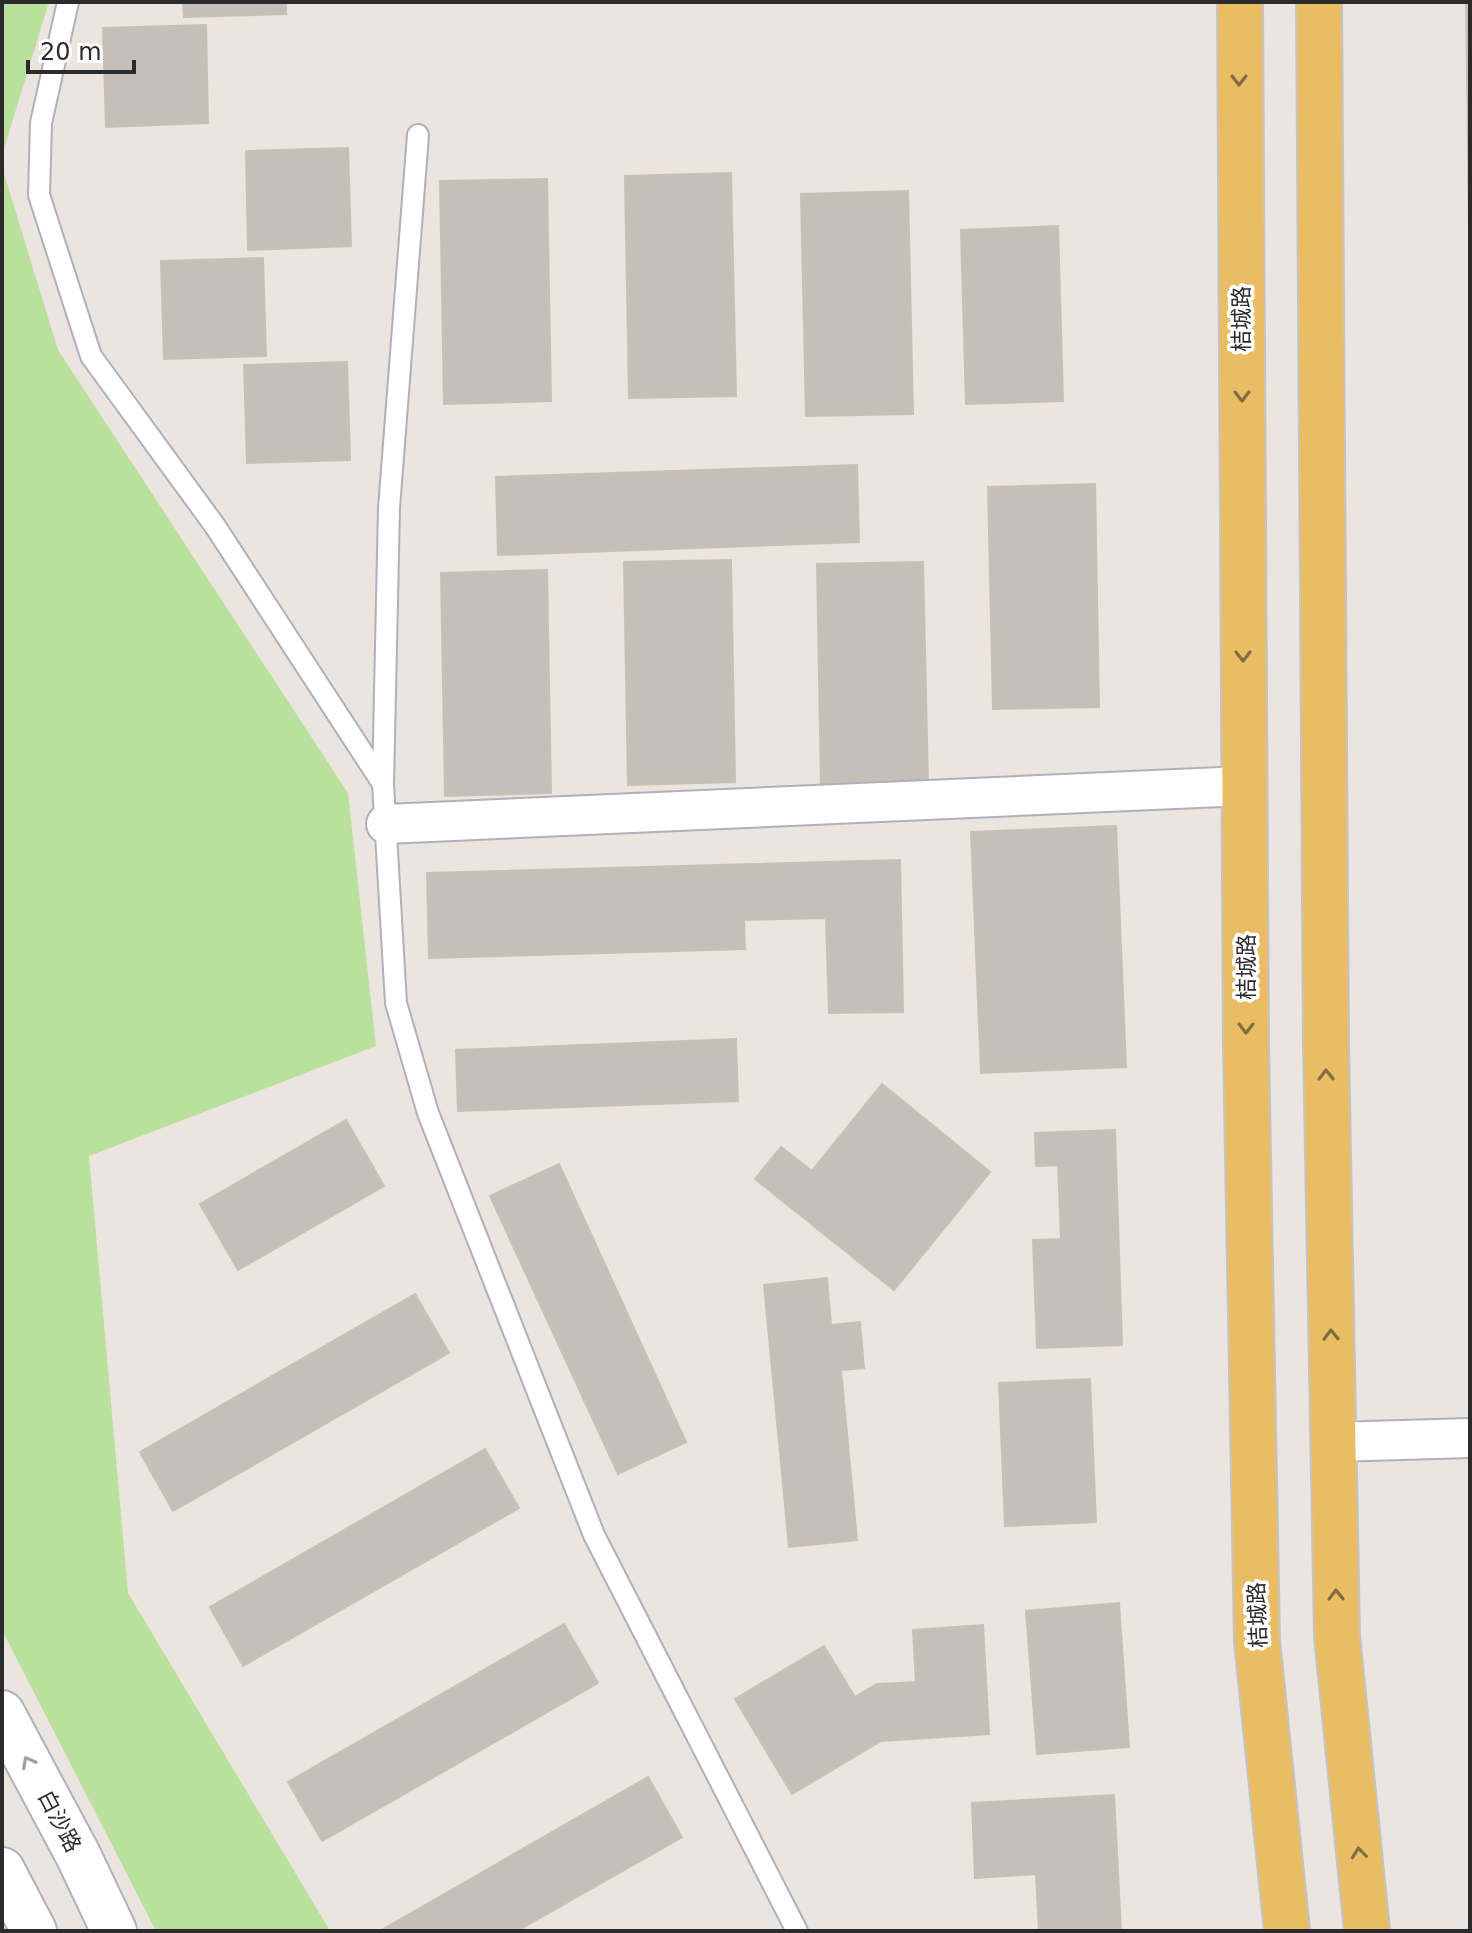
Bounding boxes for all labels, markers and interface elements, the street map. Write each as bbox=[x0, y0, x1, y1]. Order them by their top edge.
scale bar bbox=[28, 24, 134, 74]
text: 20 m bbox=[40, 38, 102, 66]
one-way arrow bbox=[1231, 74, 1248, 87]
street label: 桔城路 bbox=[1229, 286, 1254, 352]
one-way arrow bbox=[1233, 390, 1251, 403]
one-way arrow bbox=[1235, 650, 1252, 663]
street label: 桔城路 bbox=[1234, 934, 1259, 1000]
one-way arrow bbox=[1237, 1022, 1255, 1035]
one-way arrow bbox=[1318, 1068, 1335, 1081]
one-way arrow bbox=[1322, 1328, 1340, 1341]
street label: 桔城路 bbox=[1244, 1582, 1271, 1648]
one-way arrow bbox=[1327, 1588, 1345, 1601]
one-way arrow bbox=[22, 1756, 38, 1770]
street label: 白沙路 bbox=[33, 1786, 86, 1856]
one-way arrow bbox=[1351, 1846, 1368, 1859]

